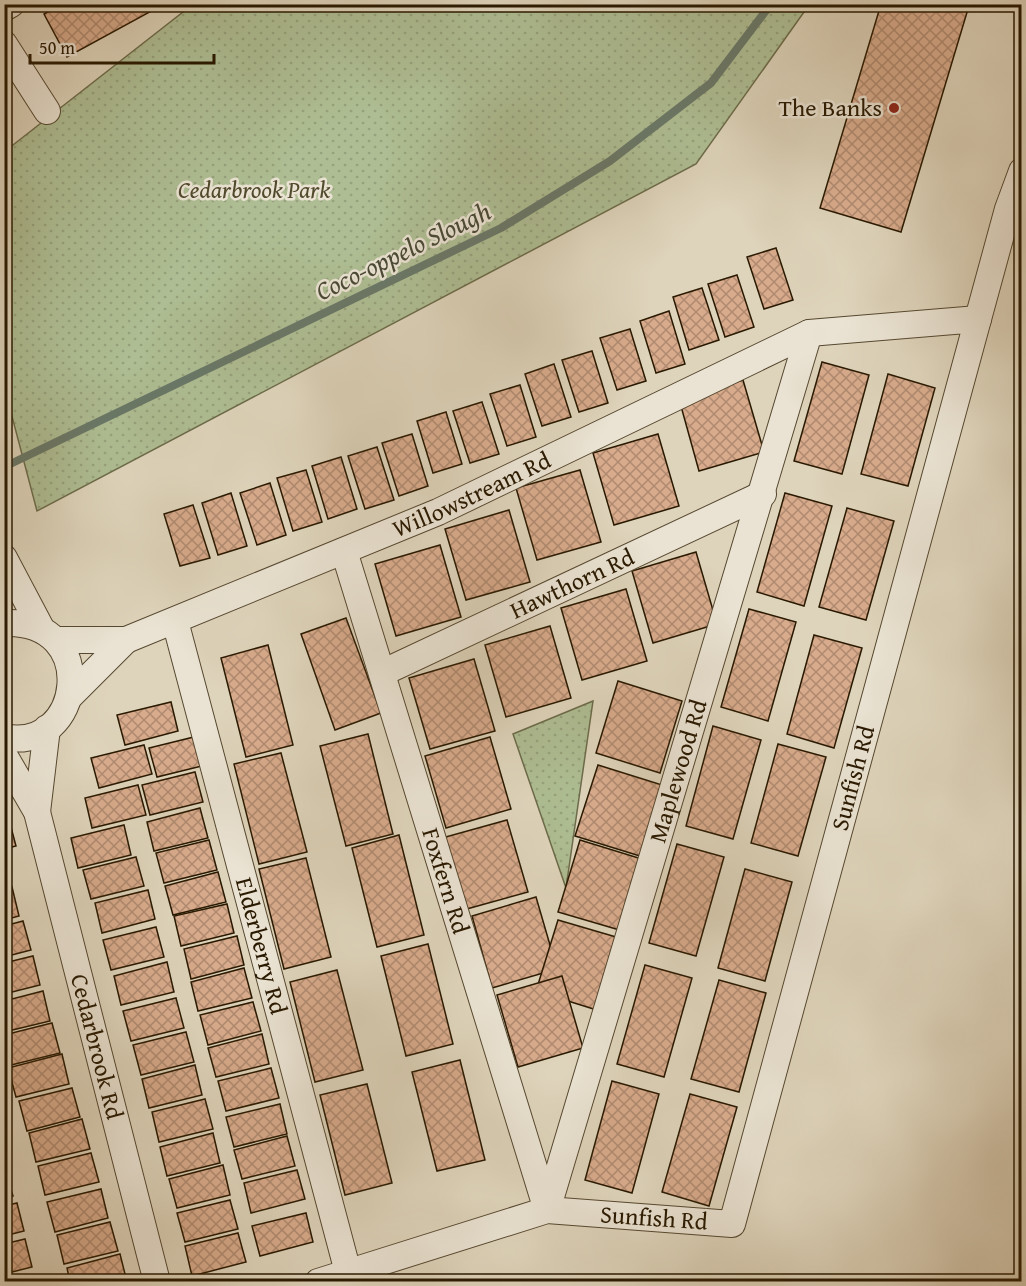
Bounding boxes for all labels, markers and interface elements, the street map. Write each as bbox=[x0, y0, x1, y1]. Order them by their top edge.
scale bar bbox=[30, 27, 214, 65]
text: 50 m bbox=[39, 34, 75, 61]
place label: The Banks bbox=[778, 90, 882, 125]
marker: The Banks bbox=[887, 101, 901, 115]
park label: Cedarbrook Park bbox=[178, 172, 330, 207]
water label: Coco-oppelo Slough bbox=[309, 191, 497, 310]
street label: Willowstream Rd bbox=[387, 442, 557, 546]
street label: Hawthorn Rd bbox=[504, 539, 640, 627]
street label: Maplewood Rd bbox=[640, 695, 716, 847]
street label: Sunfish Rd bbox=[822, 721, 883, 834]
street label: Foxfern Rd bbox=[413, 823, 479, 938]
street label: Elderberry Rd bbox=[227, 873, 297, 1018]
street label: Cedarbrook Rd bbox=[62, 970, 133, 1123]
street label: Sunfish Rd bbox=[599, 1196, 709, 1239]

